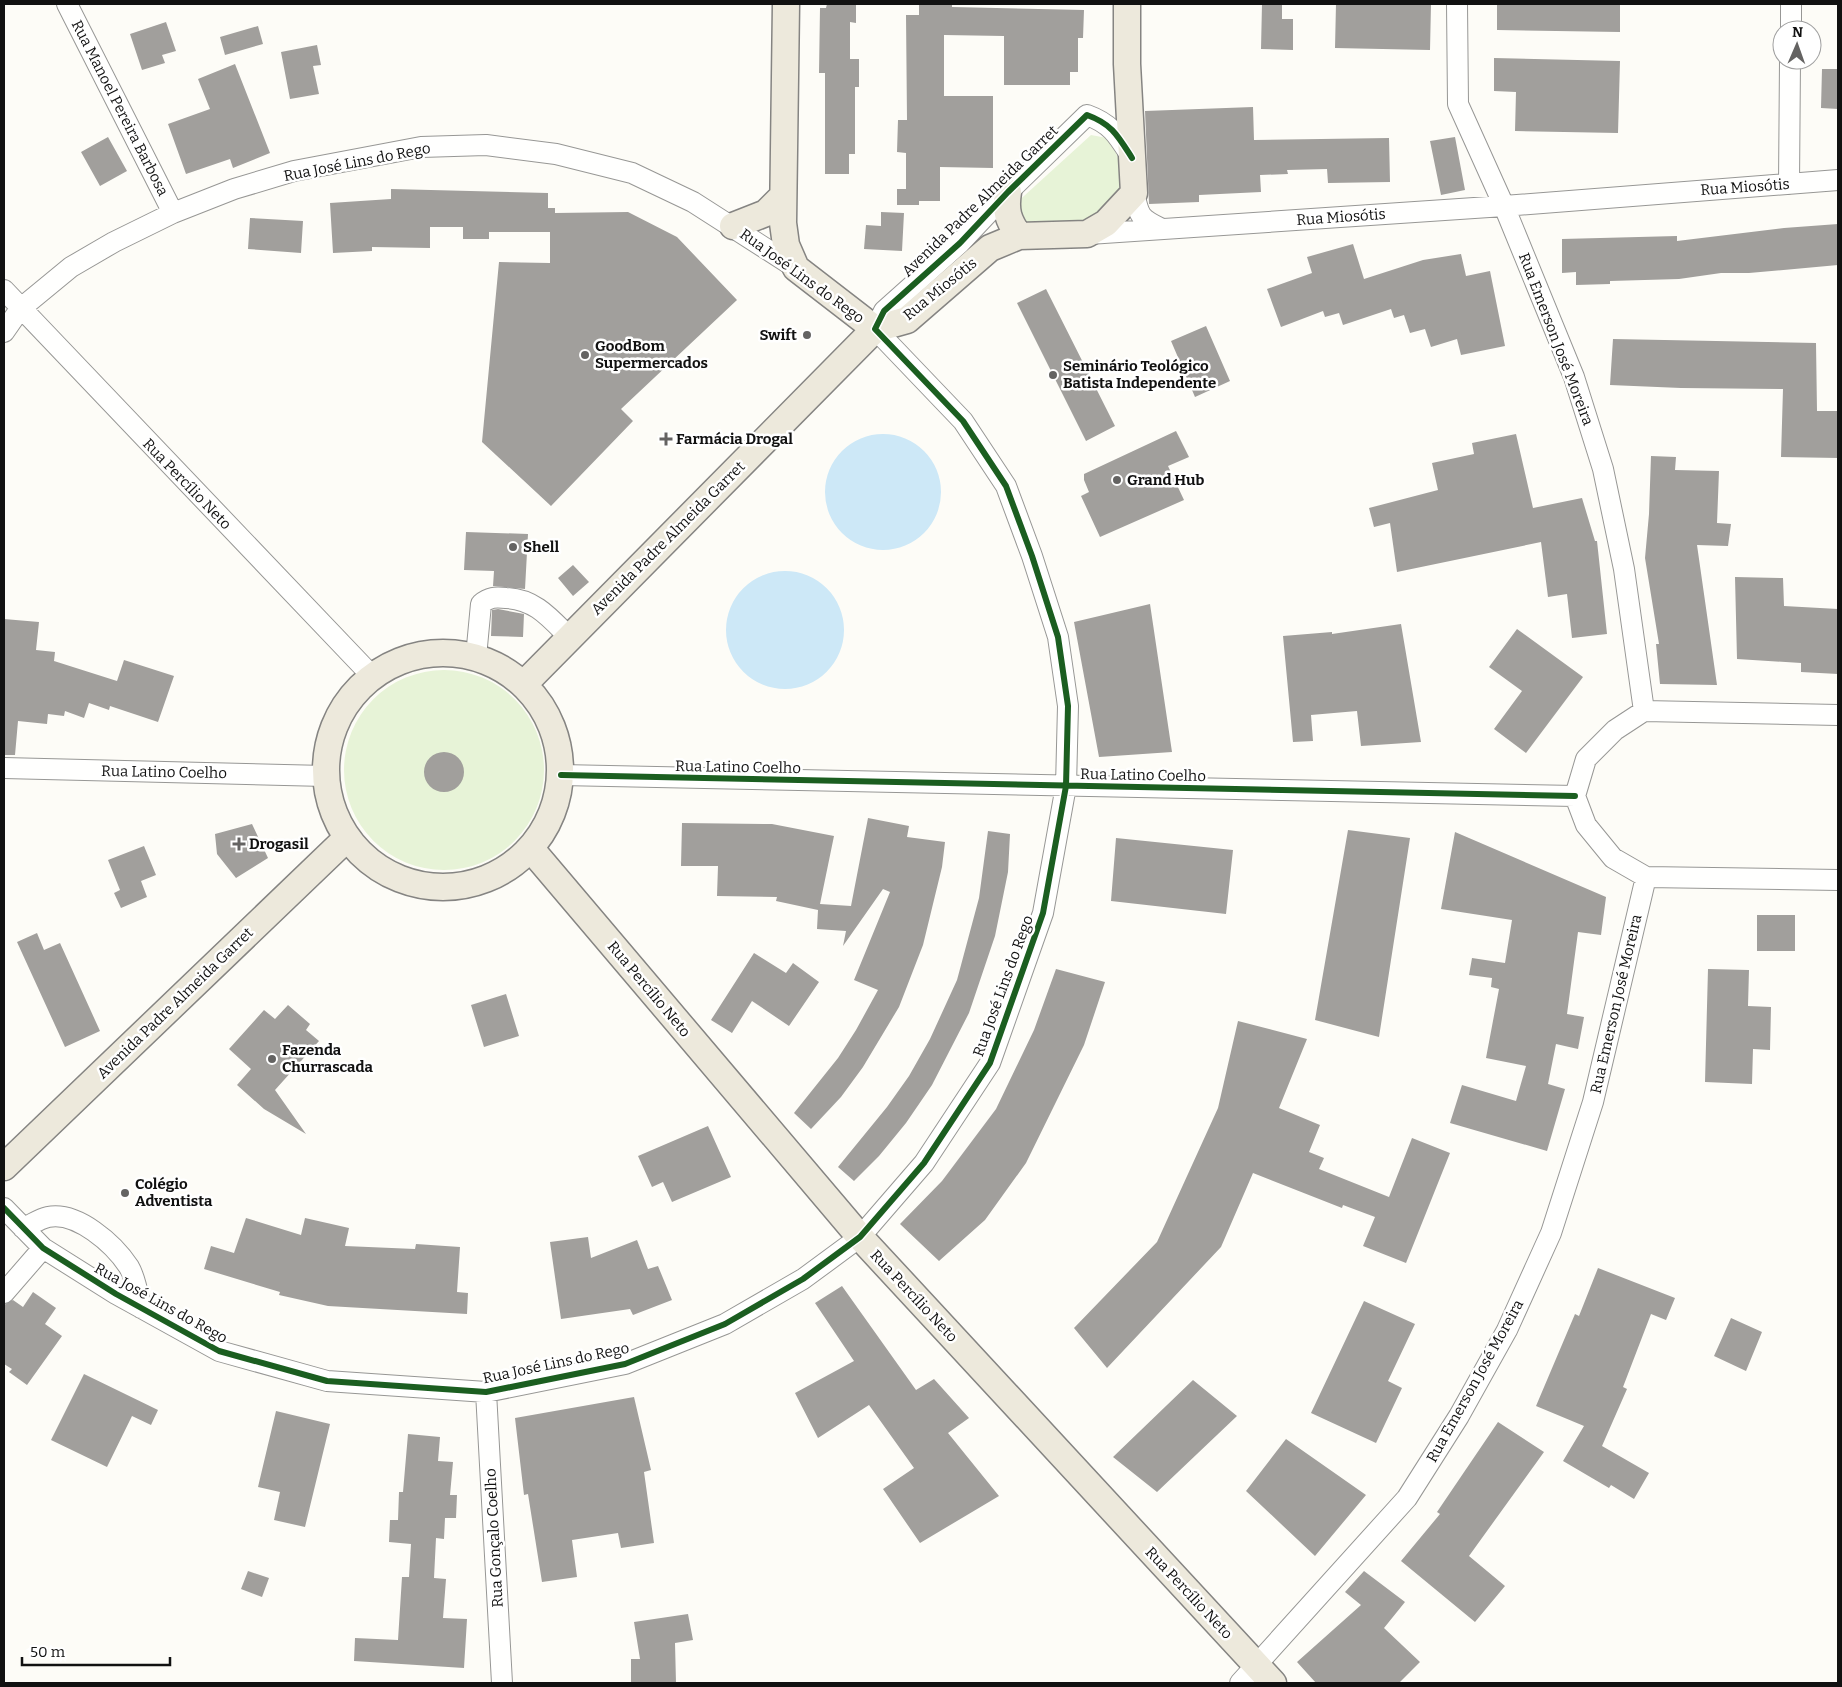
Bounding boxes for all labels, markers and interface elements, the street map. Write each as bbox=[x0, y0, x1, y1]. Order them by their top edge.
street label: Rua Manoel Pereira Barbosa bbox=[68, 17, 172, 199]
north arrow bbox=[1772, 20, 1822, 70]
text: N bbox=[1792, 24, 1803, 41]
street label: Avenida Padre Almeida Garret bbox=[898, 121, 1062, 280]
street label: Rua José Lins do Rego bbox=[282, 139, 432, 185]
street label: Rua Miosótis bbox=[1700, 175, 1790, 199]
street label: Rua Miosótis bbox=[1296, 205, 1386, 229]
street label: Rua José Lins do Rego bbox=[736, 225, 868, 327]
street label: Rua Emerson José Moreira bbox=[1515, 250, 1597, 428]
street label: Rua Miosótis bbox=[900, 254, 980, 324]
place label: Swift bbox=[759, 326, 797, 344]
marker: Swift bbox=[801, 329, 813, 341]
place label: GoodBom Supermercados bbox=[595, 337, 708, 372]
marker: GoodBom Supermercados bbox=[579, 349, 591, 361]
place label: Seminário Teológico Batista Independente bbox=[1063, 357, 1216, 392]
marker: Seminário Teológico Batista Independente bbox=[1047, 369, 1059, 381]
place label: Farmácia Drogal bbox=[676, 430, 793, 448]
marker: Farmácia Drogal bbox=[660, 433, 672, 445]
street label: Rua Percílio Neto bbox=[139, 435, 235, 533]
street label: Avenida Padre Almeida Garret bbox=[587, 457, 749, 619]
place label: Grand Hub bbox=[1127, 471, 1204, 489]
marker: Grand Hub bbox=[1111, 474, 1123, 486]
place label: Shell bbox=[523, 538, 559, 556]
marker: Shell bbox=[507, 541, 519, 553]
street label: Rua Latino Coelho bbox=[675, 757, 801, 777]
street label: Rua Latino Coelho bbox=[101, 762, 227, 782]
street label: Rua Latino Coelho bbox=[1080, 765, 1206, 785]
place label: Drogasil bbox=[249, 835, 309, 853]
marker: Drogasil bbox=[233, 838, 245, 850]
street label: Rua José Lins do Rego bbox=[969, 913, 1037, 1059]
street label: Rua Emerson José Moreira bbox=[1587, 913, 1645, 1095]
street label: Avenida Padre Almeida Garret bbox=[93, 923, 257, 1082]
street label: Rua Percílio Neto bbox=[604, 937, 694, 1041]
place label: Fazenda Churrascada bbox=[282, 1041, 373, 1076]
marker: Fazenda Churrascada bbox=[266, 1053, 278, 1065]
place label: Colégio Adventista bbox=[135, 1175, 213, 1210]
marker: Colégio Adventista bbox=[119, 1187, 131, 1199]
street label: Rua Percílio Neto bbox=[867, 1246, 961, 1346]
street label: Rua José Lins do Rego bbox=[91, 1259, 231, 1347]
street label: Rua Emerson José Moreira bbox=[1423, 1296, 1527, 1466]
street label: Rua José Lins do Rego bbox=[481, 1339, 631, 1387]
street label: Rua Gonçalo Coelho bbox=[481, 1468, 507, 1608]
street label: Rua Percílio Neto bbox=[1142, 1543, 1236, 1643]
scale bar bbox=[22, 1634, 170, 1666]
text: 50 m bbox=[30, 1643, 66, 1661]

